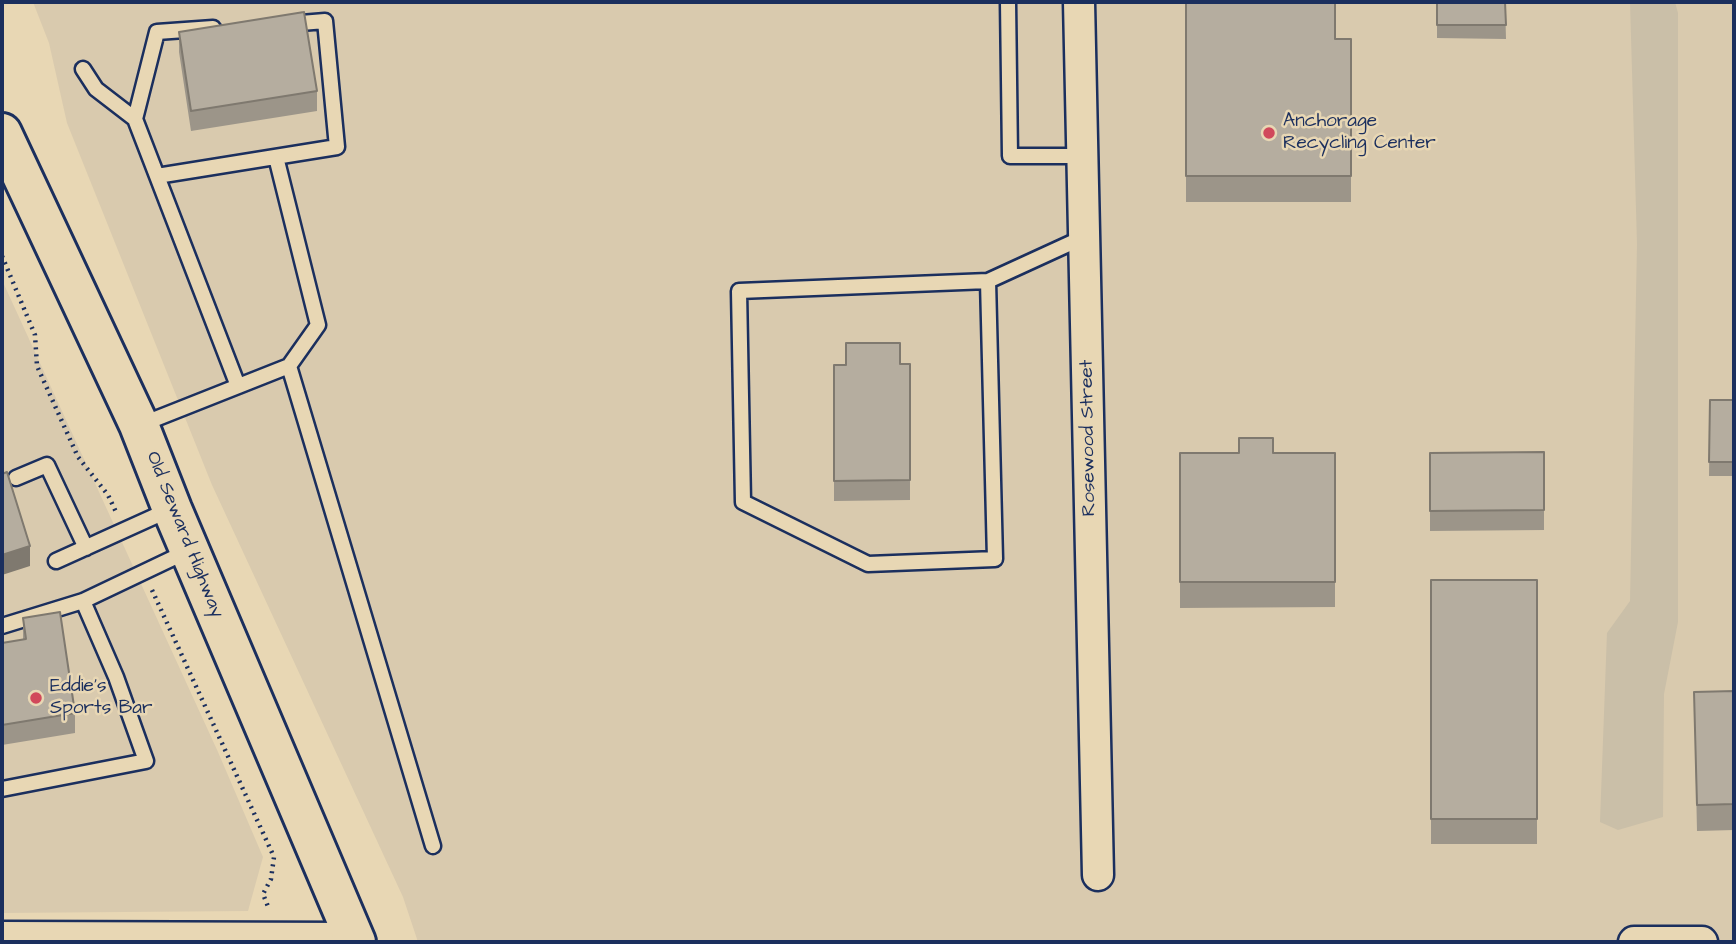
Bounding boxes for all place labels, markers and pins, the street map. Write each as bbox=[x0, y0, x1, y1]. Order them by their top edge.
place label: Anchorage Recycling Center bbox=[1283, 111, 1436, 155]
marker: Anchorage Recycling Center bbox=[1261, 125, 1277, 141]
place label: Eddie's Sports Bar bbox=[50, 676, 152, 720]
marker: Eddie's Sports Bar bbox=[28, 690, 44, 706]

